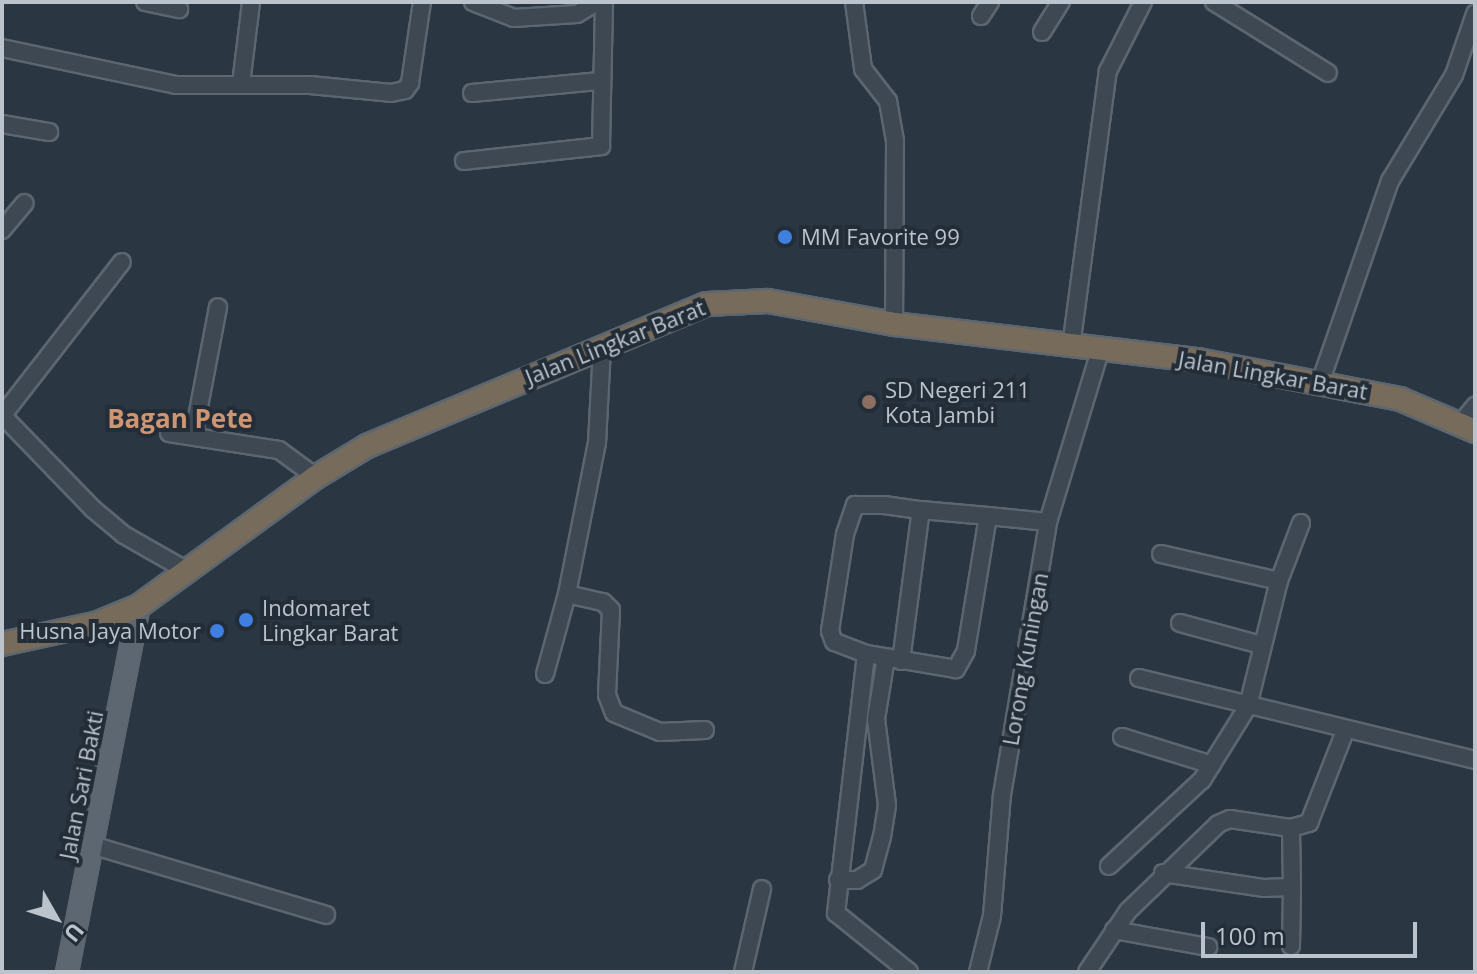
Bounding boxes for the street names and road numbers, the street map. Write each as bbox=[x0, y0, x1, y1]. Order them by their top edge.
street label: Jalan Lingkar Barat bbox=[521, 294, 709, 390]
street label: Jalan Lingkar Barat bbox=[1176, 345, 1370, 405]
street label: Lorong Kuningan bbox=[997, 570, 1053, 748]
street label: Jalan Sari Bakti bbox=[54, 708, 108, 862]

